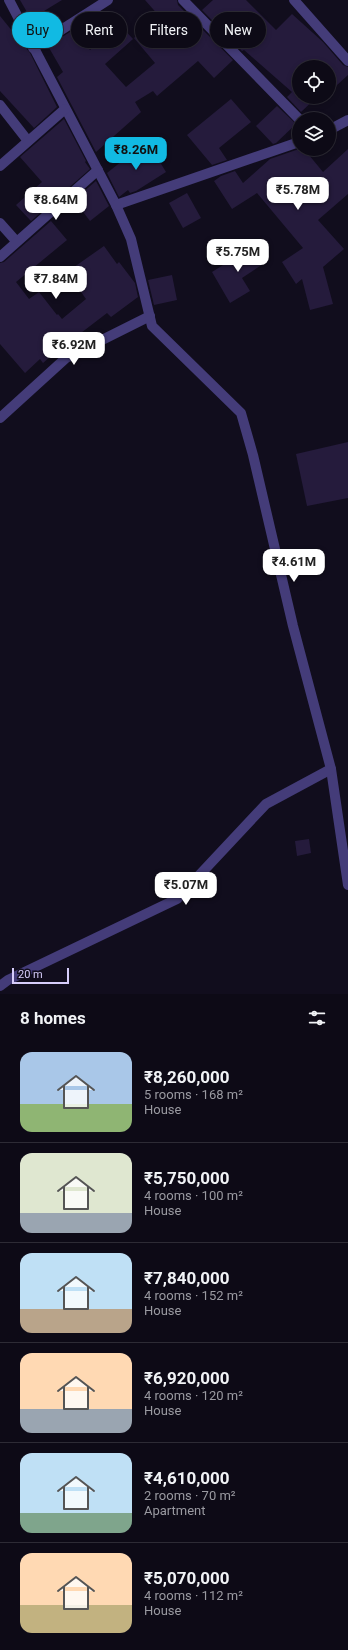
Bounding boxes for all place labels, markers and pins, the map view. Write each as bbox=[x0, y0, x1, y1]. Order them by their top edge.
pin: ₹8.26M bbox=[103, 137, 169, 171]
pin: ₹5.78M bbox=[265, 177, 331, 211]
pin: ₹8.64M bbox=[23, 187, 89, 221]
pin: ₹5.75M bbox=[205, 239, 271, 273]
pin: ₹7.84M bbox=[23, 266, 89, 300]
pin: ₹6.92M bbox=[41, 332, 107, 366]
pin: ₹4.61M bbox=[261, 549, 327, 583]
pin: ₹5.07M bbox=[153, 872, 219, 906]

